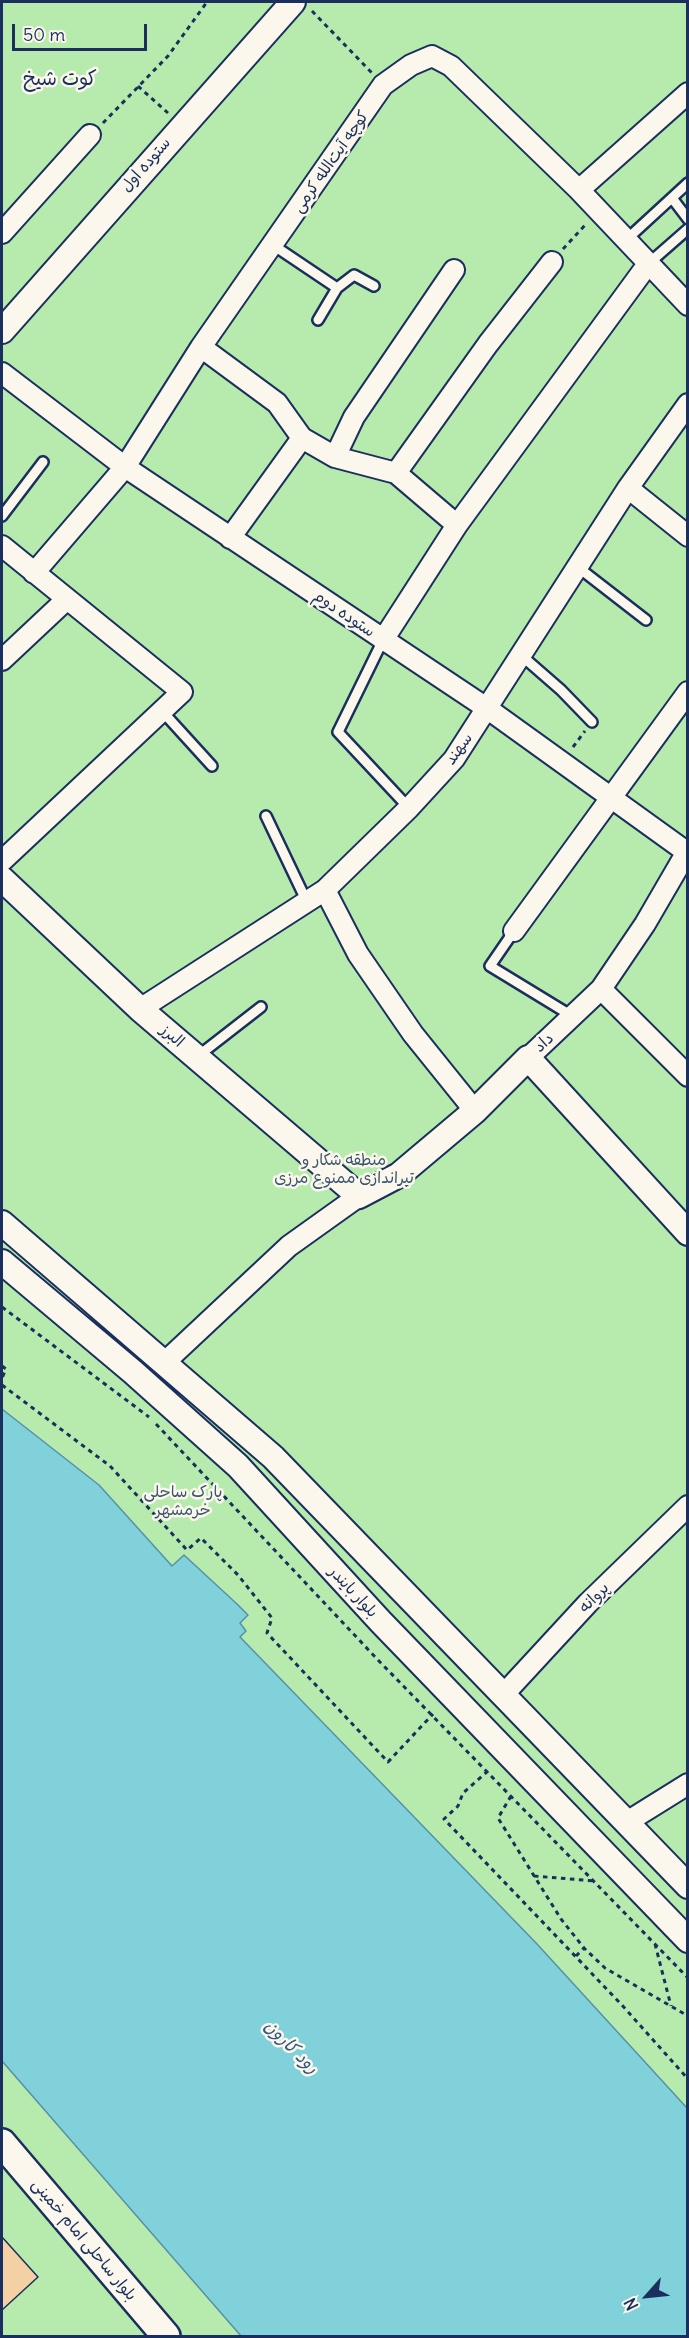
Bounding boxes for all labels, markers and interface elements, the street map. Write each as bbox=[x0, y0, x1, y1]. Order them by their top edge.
scale bar bbox=[15, 12, 150, 50]
text: 50 m bbox=[23, 23, 65, 46]
district label: کوت شیخ bbox=[23, 67, 97, 91]
street label: کوچه آیت‌الله کرمی bbox=[289, 107, 373, 217]
street label: ستوده اول bbox=[117, 134, 175, 196]
street label: ستوده دوم bbox=[310, 586, 378, 642]
street label: سهند bbox=[441, 729, 477, 769]
street label: البرز bbox=[156, 1020, 188, 1052]
street label: داد bbox=[530, 1029, 558, 1057]
park label: منطقه شکار و تیراندازی ممنوع مرزی bbox=[274, 1150, 414, 1188]
park label: پارک ساحلی خرمشهر bbox=[144, 1482, 222, 1520]
street label: بلوار بایندر bbox=[324, 1562, 382, 1622]
street label: پروانه bbox=[575, 1579, 613, 1617]
water label: رود کارون bbox=[259, 2015, 323, 2079]
street label: بلوار ساحلی امام خمینی bbox=[27, 2175, 141, 2305]
north arrow bbox=[617, 2266, 677, 2326]
text: N bbox=[620, 2295, 642, 2314]

